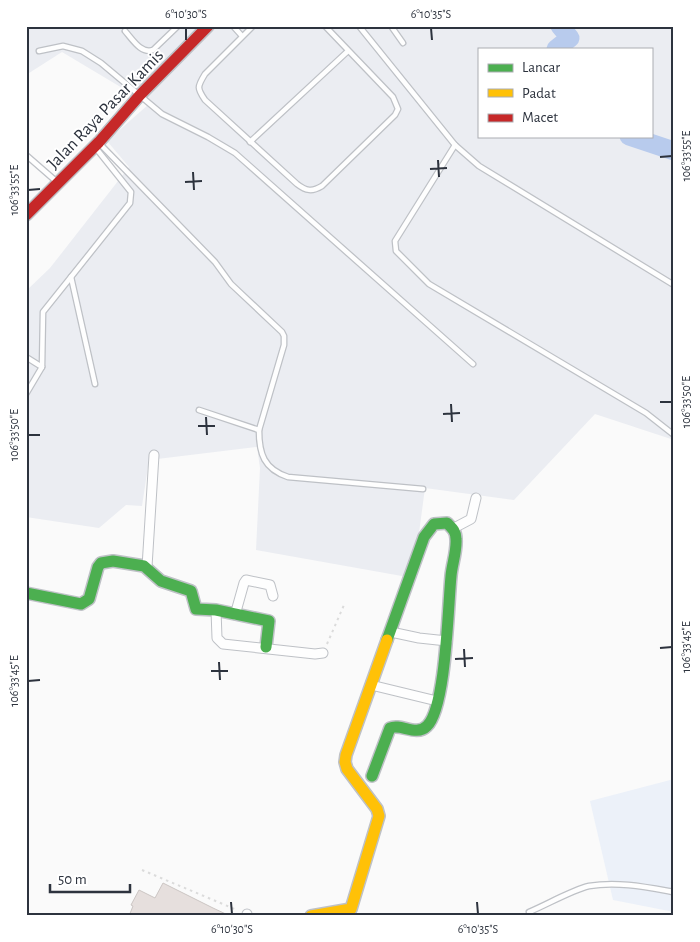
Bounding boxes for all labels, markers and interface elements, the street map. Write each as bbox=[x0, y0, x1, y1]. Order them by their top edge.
text: 6°10'30"S bbox=[165, 8, 207, 20]
text: 6°10'35"S bbox=[411, 8, 452, 20]
street label: Jalan Raya Pasar Kamis bbox=[44, 46, 167, 173]
legend bbox=[478, 48, 652, 138]
text: Lancar bbox=[522, 60, 560, 75]
text: Padat bbox=[522, 86, 556, 101]
text: Macet bbox=[522, 110, 558, 125]
text: 106°33'55"E bbox=[680, 130, 692, 181]
text: 106°33'55"E bbox=[8, 164, 20, 215]
text: 106°33'50"E bbox=[680, 376, 692, 428]
text: 106°33'50"E bbox=[8, 409, 20, 461]
text: 106°33'45"E bbox=[680, 621, 692, 673]
text: 106°33'45"E bbox=[8, 655, 20, 707]
scale bar bbox=[50, 862, 130, 894]
text: 50 m bbox=[58, 872, 87, 887]
text: 6°10'30"S bbox=[211, 923, 253, 935]
text: 6°10'35"S bbox=[458, 923, 499, 935]

